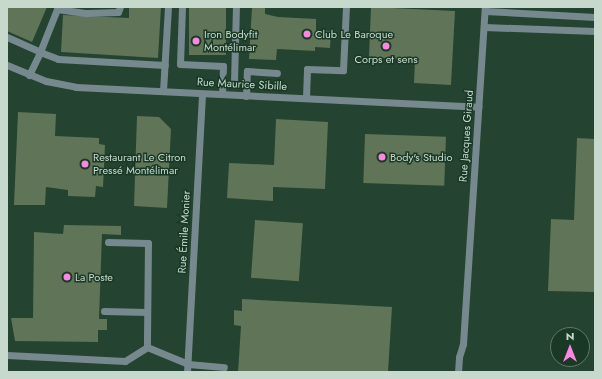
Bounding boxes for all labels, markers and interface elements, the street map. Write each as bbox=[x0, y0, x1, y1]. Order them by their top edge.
place label: Club Le Baroque bbox=[315, 27, 393, 41]
place label: Iron Bodyfit Montélimar bbox=[204, 28, 257, 54]
marker: Club Le Baroque bbox=[302, 29, 312, 39]
marker: Iron Bodyfit Montélimar bbox=[191, 36, 201, 46]
marker: Corps et sens bbox=[381, 41, 391, 51]
place label: Corps et sens bbox=[354, 52, 418, 66]
street label: Rue Maurice Sibille bbox=[196, 75, 288, 93]
street label: Rue Jacques Giraud bbox=[456, 90, 476, 182]
place label: Body's Studio bbox=[390, 150, 453, 164]
place label: Restaurant Le Citron Pressé Montélimar bbox=[93, 151, 186, 177]
marker: Body's Studio bbox=[377, 152, 387, 162]
marker: Restaurant Le Citron Pressé Montélimar bbox=[80, 159, 90, 169]
street label: Rue Émile Monier bbox=[175, 190, 193, 274]
place label: La Poste bbox=[75, 270, 113, 284]
marker: La Poste bbox=[62, 272, 72, 282]
north arrow bbox=[550, 327, 590, 367]
text: N bbox=[566, 328, 574, 344]

